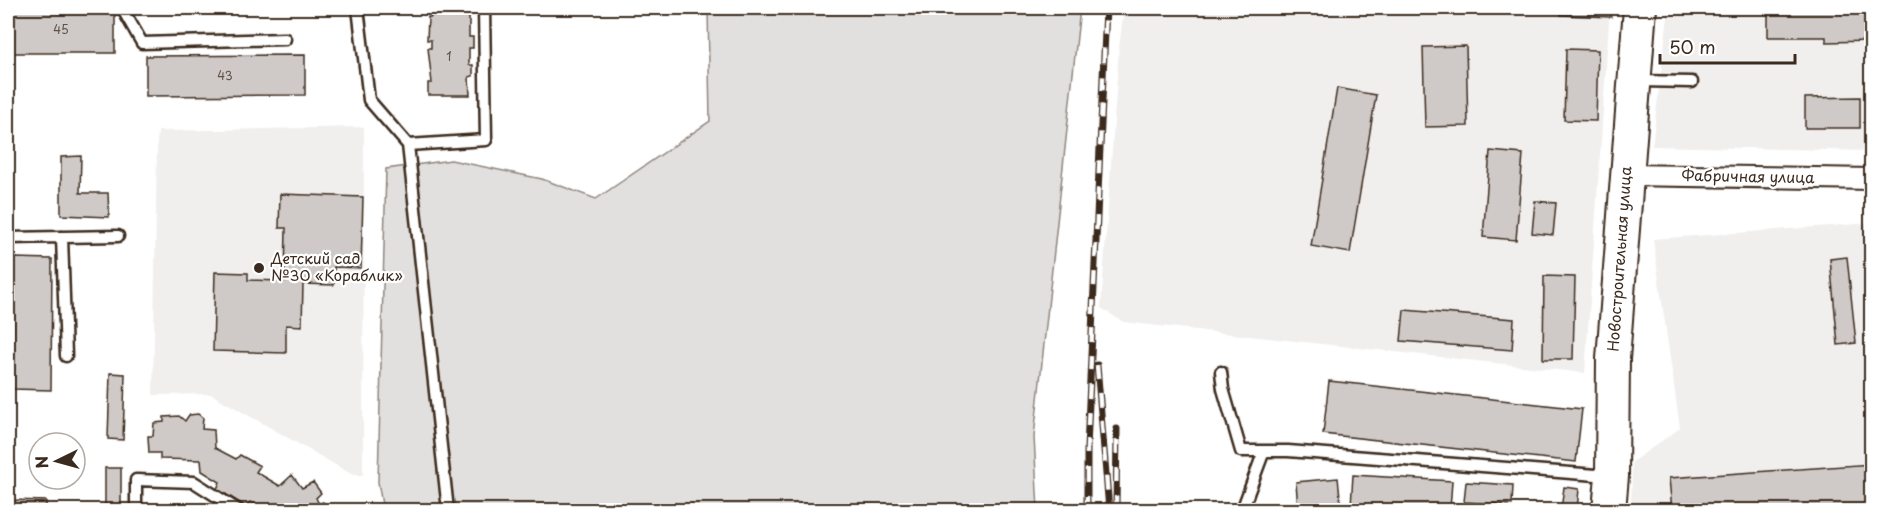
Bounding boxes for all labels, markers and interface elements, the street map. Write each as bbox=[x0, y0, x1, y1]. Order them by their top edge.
house number: 45 bbox=[53, 20, 69, 38]
scale bar bbox=[1660, 27, 1795, 65]
text: 50 m bbox=[1669, 33, 1716, 60]
house number: 1 bbox=[446, 47, 452, 65]
house number: 43 bbox=[217, 66, 233, 84]
street label: Фабричная улица bbox=[1681, 163, 1815, 188]
street label: Новостроительная улица bbox=[1601, 165, 1636, 352]
place label: Детский сад №30 «Кораблик» bbox=[270, 246, 403, 286]
marker: Детский сад №30 «Кораблик» bbox=[252, 261, 266, 275]
north arrow bbox=[27, 431, 87, 491]
text: N bbox=[29, 455, 54, 470]

